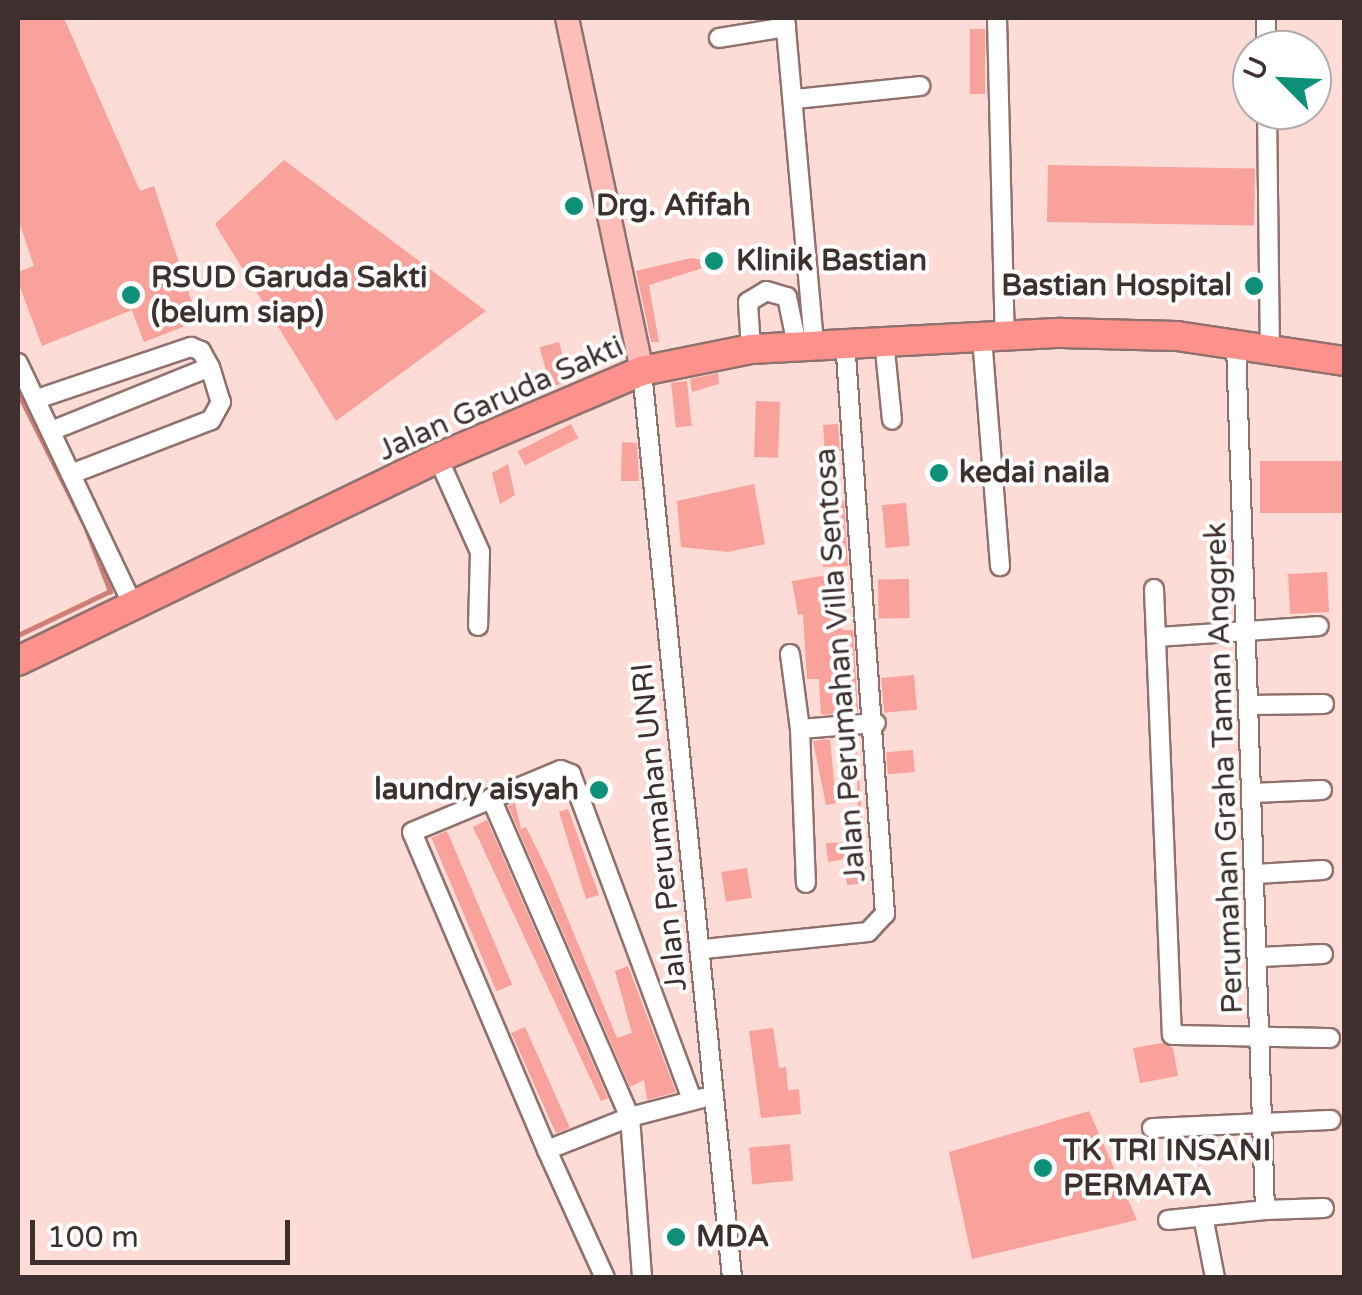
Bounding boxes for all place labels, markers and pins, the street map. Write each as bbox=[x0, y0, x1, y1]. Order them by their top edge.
place label: Drg. Afifah bbox=[596, 188, 751, 224]
marker: Drg. Afifah bbox=[561, 193, 587, 219]
place label: Klinik Bastian bbox=[736, 243, 927, 279]
marker: Klinik Bastian bbox=[701, 248, 727, 274]
place label: RSUD Garuda Sakti (belum siap) bbox=[151, 260, 427, 330]
place label: Bastian Hospital bbox=[1001, 268, 1232, 304]
marker: Bastian Hospital bbox=[1241, 273, 1267, 299]
marker: RSUD Garuda Sakti (belum siap) bbox=[120, 284, 142, 306]
place label: kedai naila bbox=[959, 455, 1110, 491]
marker: kedai naila bbox=[928, 462, 950, 484]
place label: laundry aisyah bbox=[374, 772, 579, 808]
marker: laundry aisyah bbox=[588, 779, 610, 801]
place label: TK TRI INSANI PERMATA bbox=[1063, 1133, 1271, 1204]
marker: TK TRI INSANI PERMATA bbox=[1032, 1157, 1054, 1179]
place label: MDA bbox=[696, 1219, 769, 1255]
marker: MDA bbox=[665, 1226, 687, 1248]

